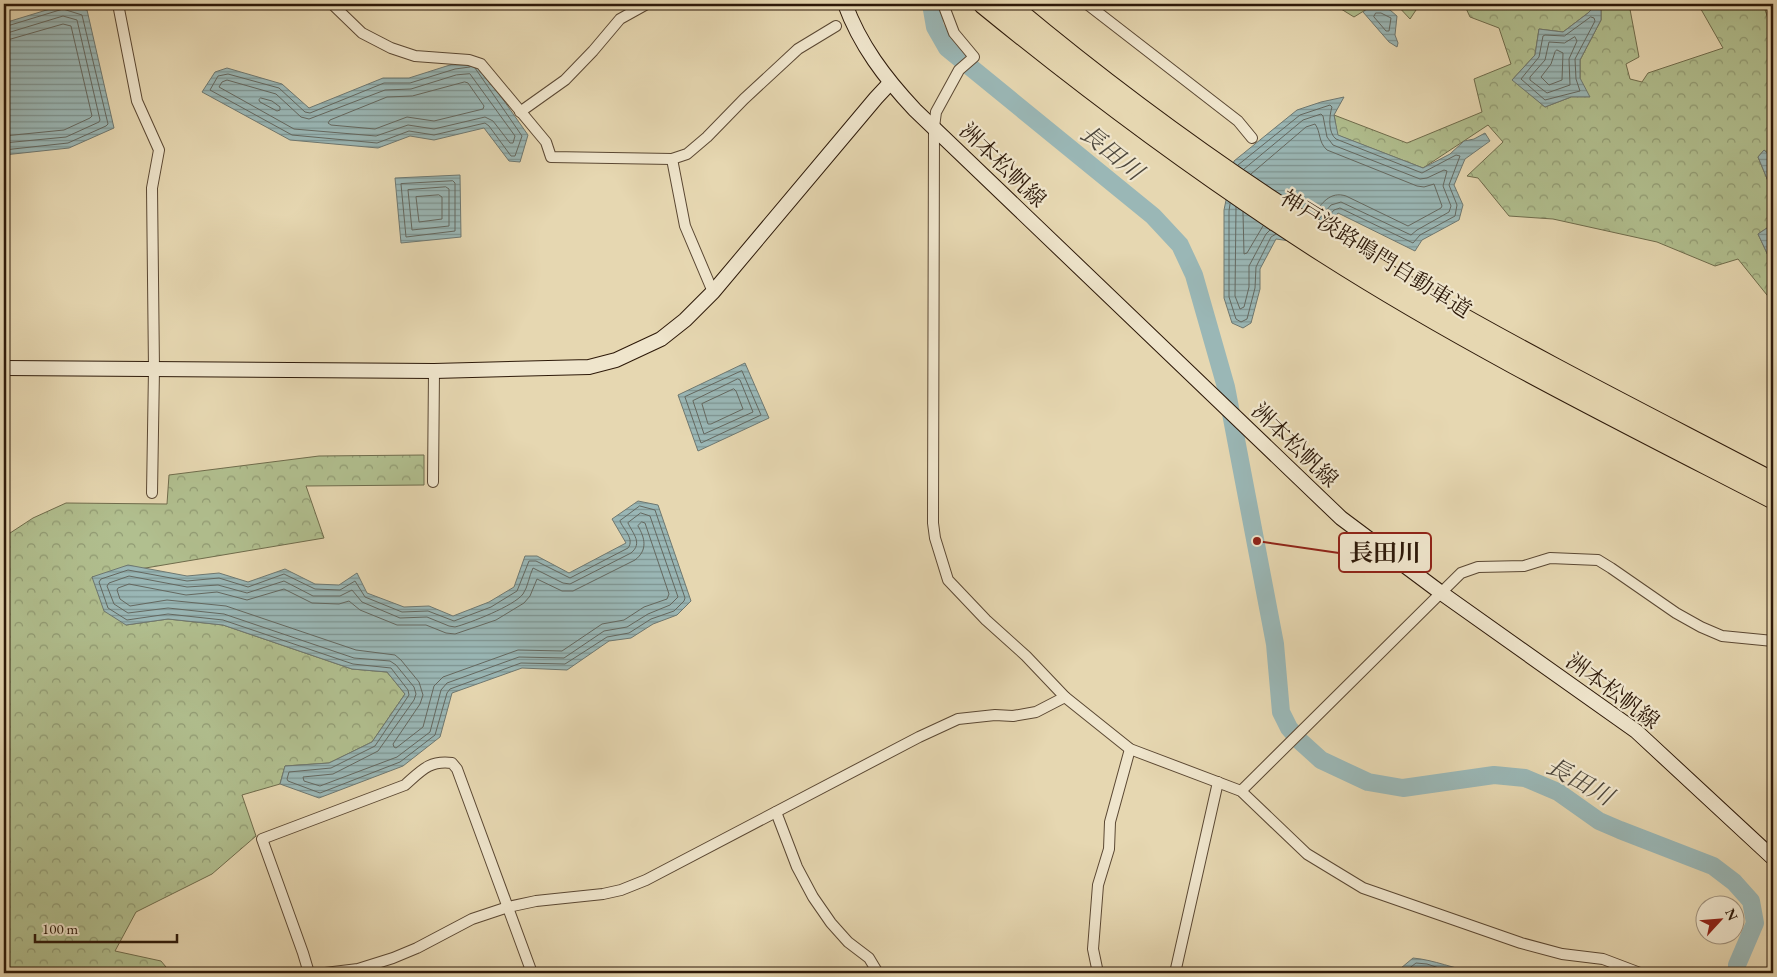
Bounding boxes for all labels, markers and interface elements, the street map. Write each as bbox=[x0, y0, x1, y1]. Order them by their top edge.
street label: 洲本松帆線 bbox=[953, 116, 1053, 214]
water label: 長田川 bbox=[1074, 117, 1152, 189]
street label: 神戸淡路鳴門自動車道 bbox=[1275, 183, 1477, 325]
street label: 洲本松帆線 bbox=[1245, 396, 1345, 494]
callout: 長田川 bbox=[1339, 533, 1431, 572]
text: 長田川 bbox=[1349, 537, 1421, 568]
street label: 洲本松帆線 bbox=[1560, 646, 1666, 736]
water label: 長田川 bbox=[1541, 750, 1622, 813]
north arrow bbox=[1694, 894, 1744, 944]
text: N bbox=[1721, 905, 1743, 924]
scale bar bbox=[35, 912, 178, 944]
text: 100 m bbox=[42, 919, 79, 938]

